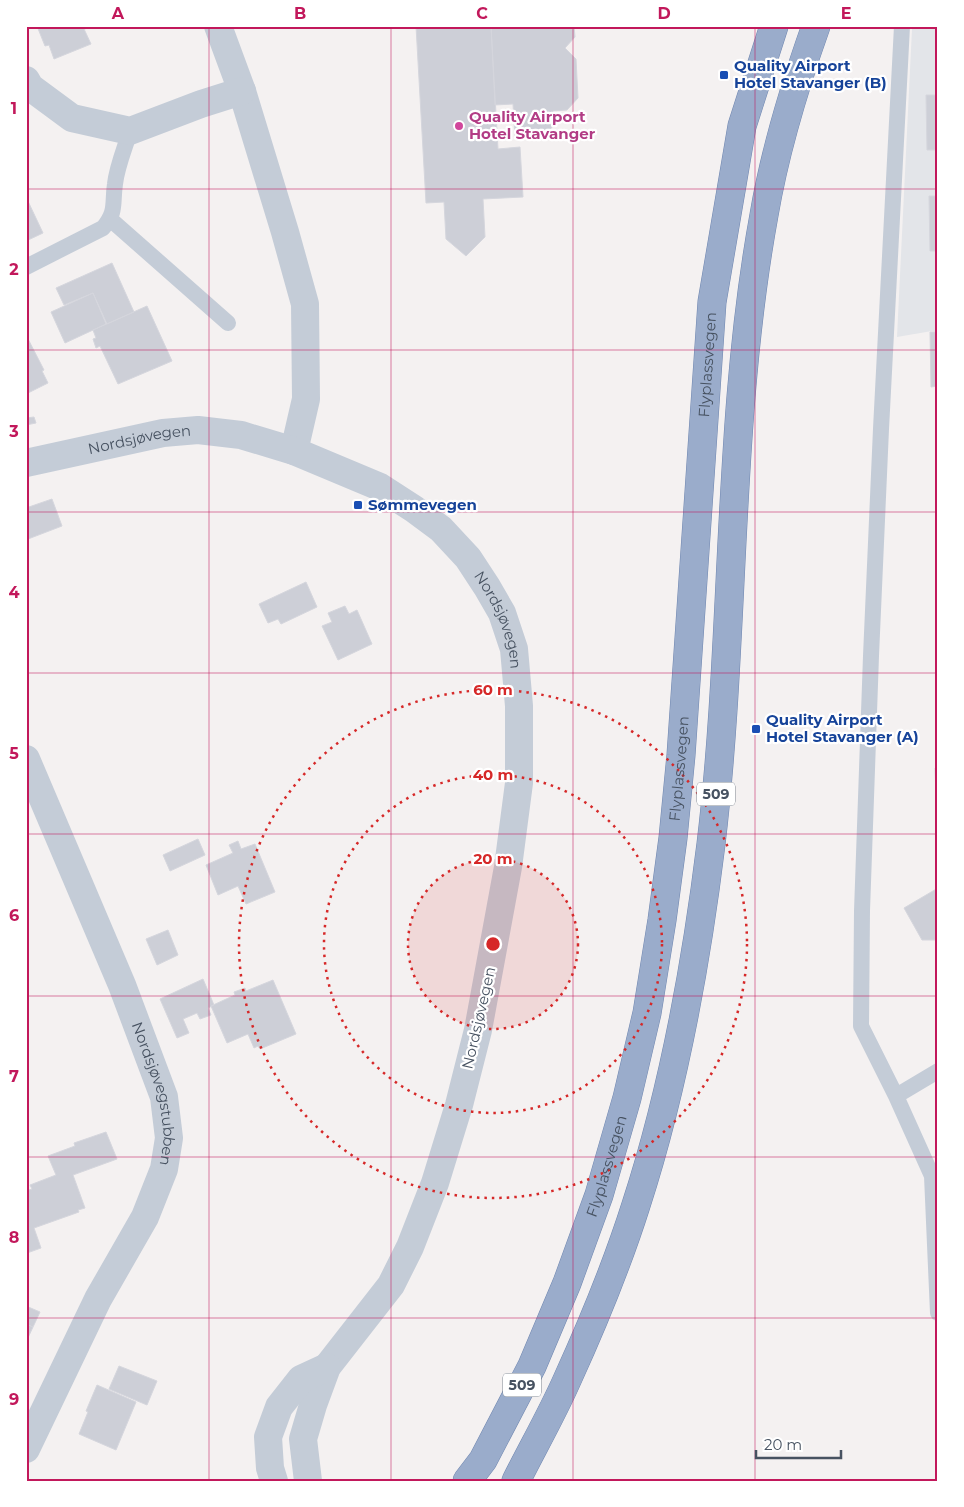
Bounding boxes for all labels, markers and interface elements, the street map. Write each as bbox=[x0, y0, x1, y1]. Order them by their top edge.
text: A bbox=[111, 4, 125, 23]
text: B bbox=[294, 4, 306, 23]
text: C bbox=[476, 4, 488, 23]
text: D bbox=[657, 4, 671, 23]
text: E bbox=[841, 4, 851, 23]
place label: Quality Airport Hotel Stavanger (B) bbox=[734, 56, 887, 92]
marker: Quality Airport Hotel Stavanger (B) bbox=[718, 69, 730, 81]
text: 1 bbox=[11, 99, 17, 118]
place label: Quality Airport Hotel Stavanger bbox=[469, 107, 596, 143]
marker: Quality Airport Hotel Stavanger bbox=[453, 120, 465, 132]
text: 2 bbox=[9, 260, 19, 279]
street label: Flyplassvegen bbox=[694, 311, 720, 418]
street label: Nordsjøvegen bbox=[86, 421, 192, 458]
text: 3 bbox=[8, 422, 19, 441]
place label: Sømmevegen bbox=[368, 495, 477, 514]
marker: Sømmevegen bbox=[352, 499, 364, 511]
street label: Nordsjøvegen bbox=[470, 567, 526, 669]
text: 4 bbox=[8, 583, 20, 602]
text: 60 m bbox=[473, 680, 513, 699]
place label: Quality Airport Hotel Stavanger (A) bbox=[766, 710, 919, 746]
street label: Flyplassvegen bbox=[665, 715, 693, 822]
marker: Quality Airport Hotel Stavanger (A) bbox=[750, 723, 762, 735]
text: 5 bbox=[9, 744, 19, 763]
text: 40 m bbox=[473, 765, 513, 784]
road number: 509 bbox=[697, 782, 735, 806]
text: 20 m bbox=[473, 849, 513, 868]
text: 6 bbox=[9, 906, 19, 925]
centre of rings bbox=[484, 935, 502, 953]
street label: Nordsjøvegen bbox=[457, 965, 500, 1071]
street label: Nordsjøvegstubben bbox=[128, 1019, 179, 1167]
text: 7 bbox=[9, 1067, 19, 1086]
street label: Flyplassvegen bbox=[582, 1113, 631, 1220]
text: 8 bbox=[9, 1228, 19, 1247]
road number: 509 bbox=[503, 1374, 541, 1396]
text: 9 bbox=[9, 1390, 19, 1409]
scale bar bbox=[756, 1427, 842, 1459]
text: 20 m bbox=[764, 1435, 802, 1454]

